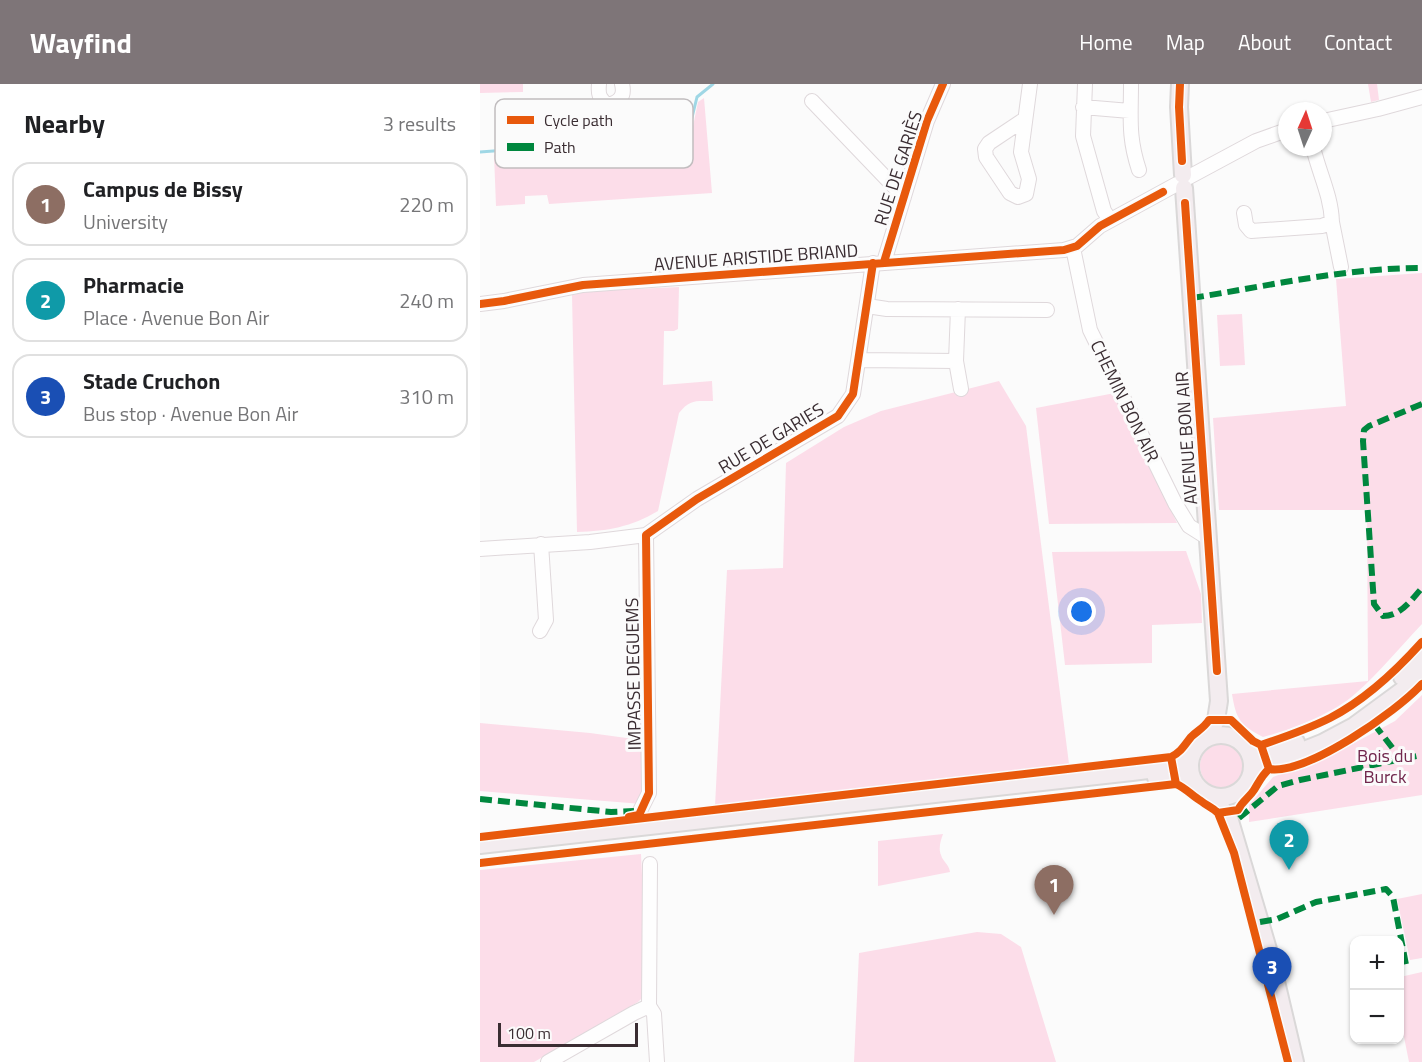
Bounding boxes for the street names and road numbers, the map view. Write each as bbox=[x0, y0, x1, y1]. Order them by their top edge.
street label: RUE DE GARIÈS bbox=[867, 107, 929, 229]
street label: AVENUE ARISTIDE BRIAND bbox=[653, 236, 859, 278]
street label: CHEMIN BON AIR bbox=[1084, 335, 1166, 467]
street label: AVENUE BON AIR bbox=[1168, 370, 1204, 506]
street label: RUE DE GARIES bbox=[713, 396, 829, 480]
street label: IMPASSE DEGUEMS bbox=[618, 597, 648, 751]

